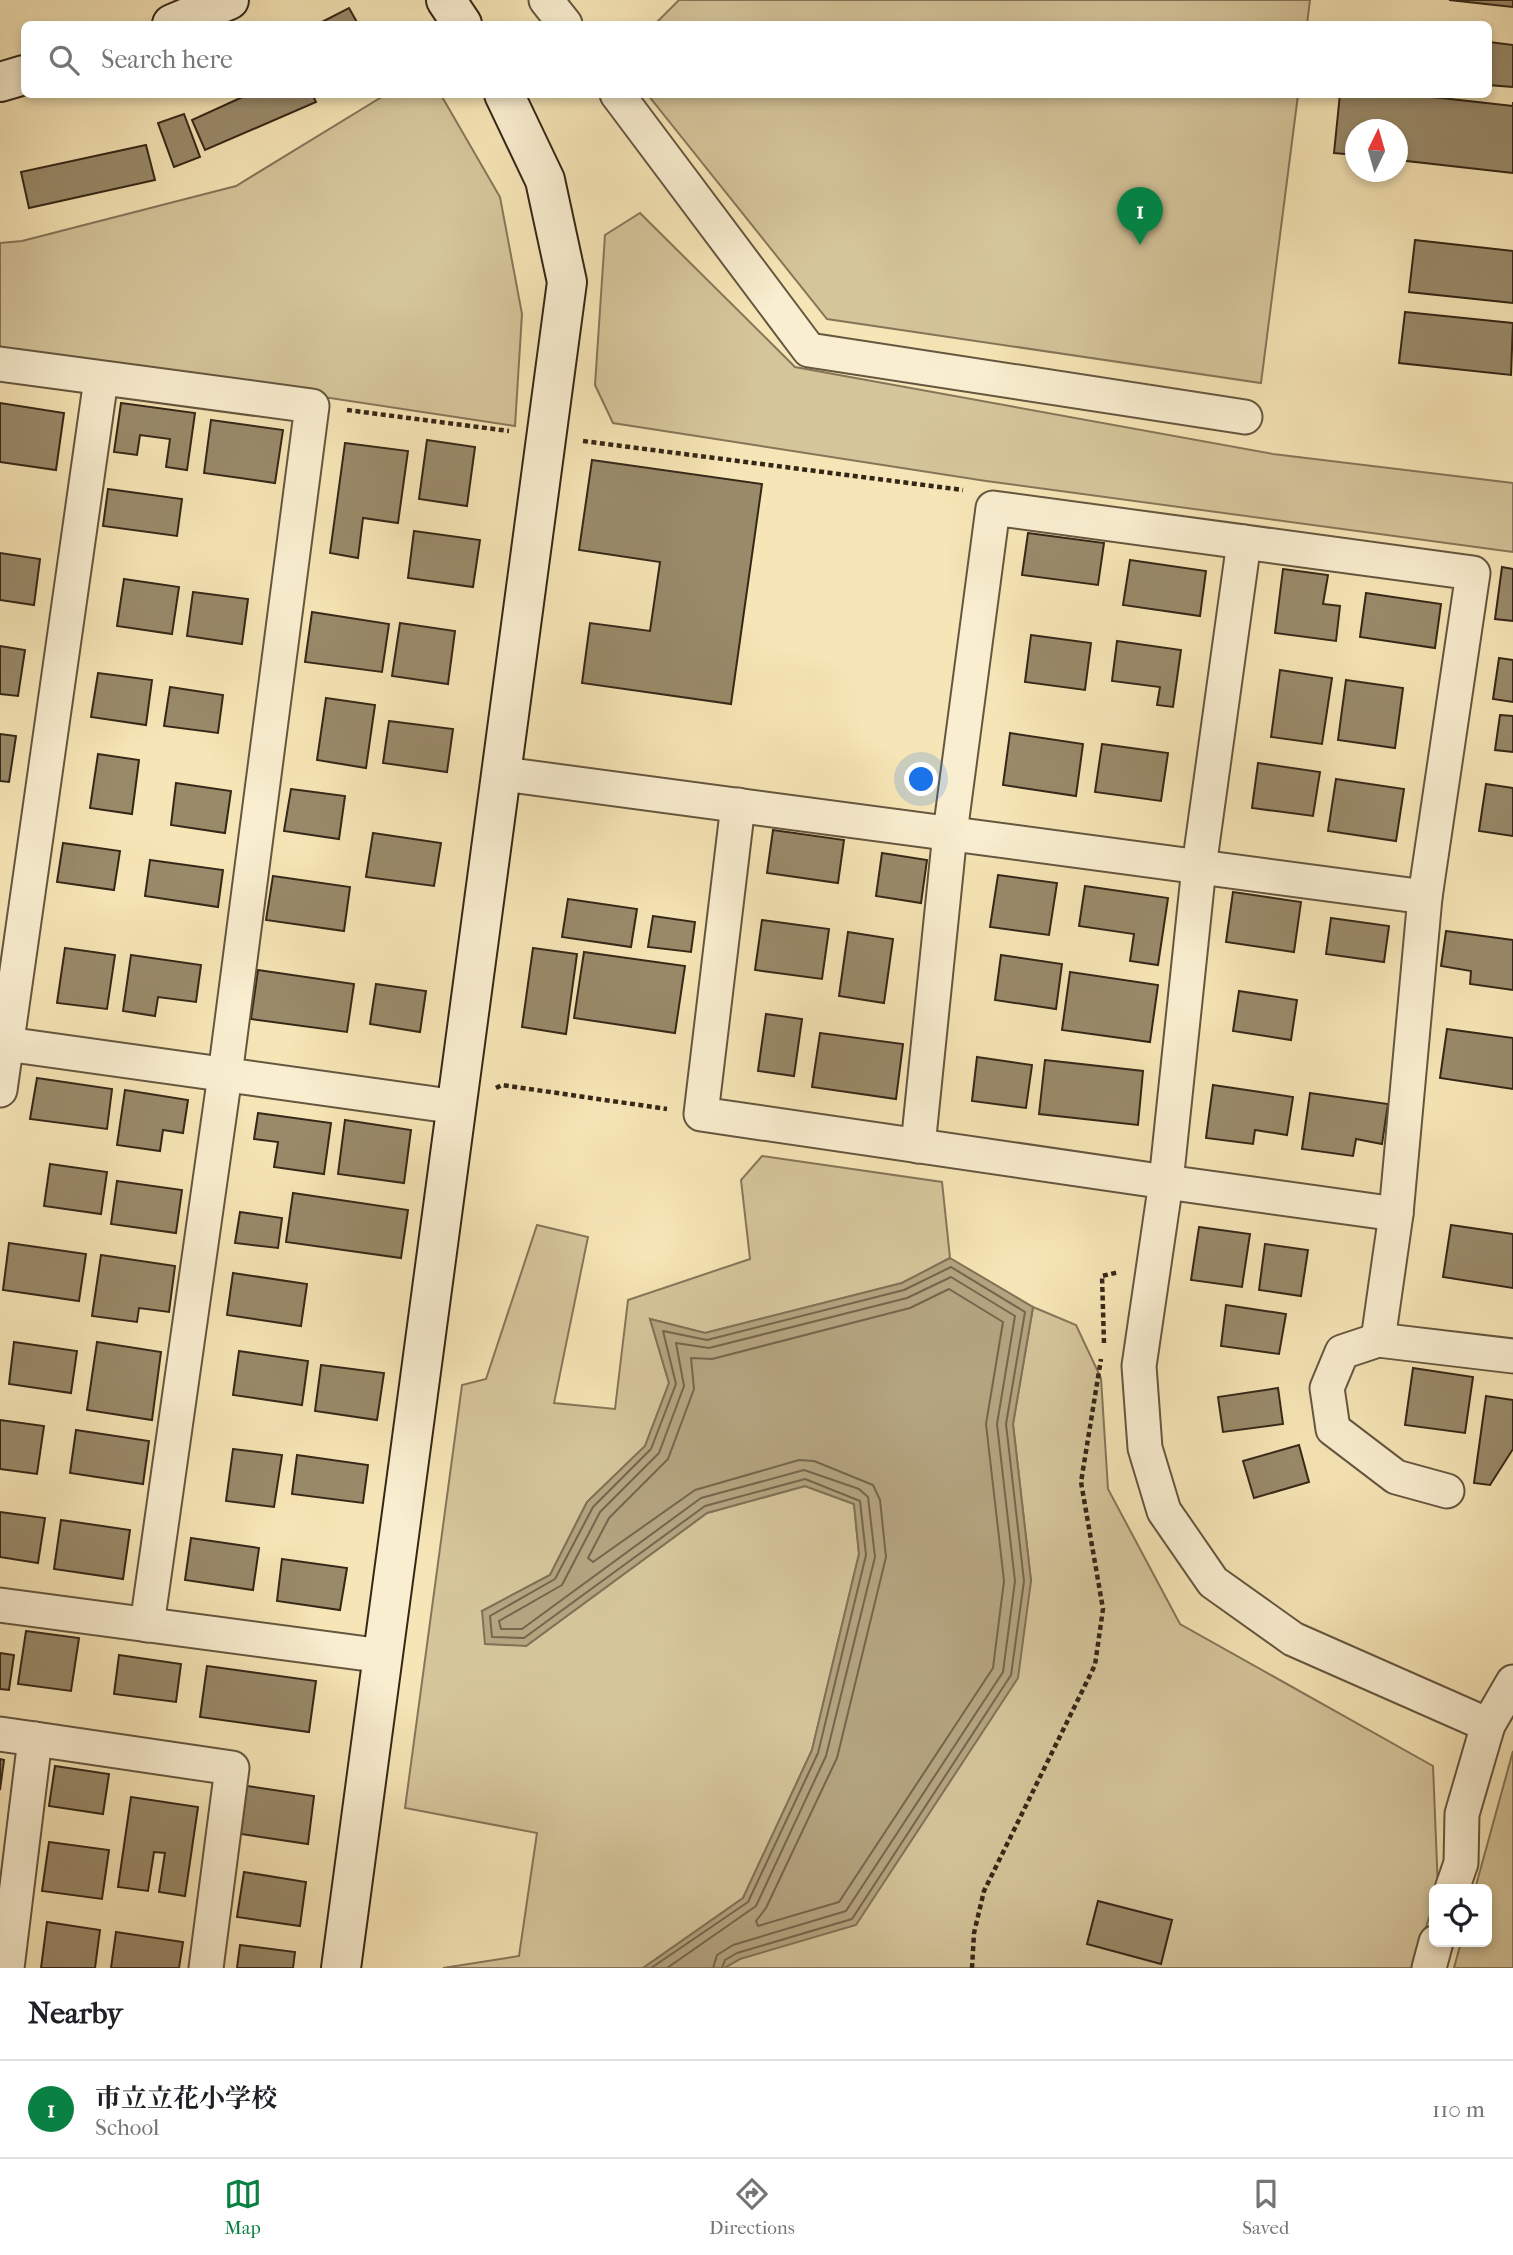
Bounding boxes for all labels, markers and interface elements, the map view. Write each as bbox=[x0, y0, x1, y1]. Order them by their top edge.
search box bbox=[21, 21, 1492, 98]
icon: search bbox=[45, 41, 83, 79]
text: Search here bbox=[101, 44, 233, 75]
north arrow bbox=[1345, 119, 1408, 182]
pin: 1 bbox=[1117, 187, 1163, 245]
your location bbox=[904, 762, 938, 796]
map controls bbox=[1429, 1884, 1492, 1947]
button: locate bbox=[1429, 1884, 1492, 1947]
text: Nearby bbox=[28, 1996, 123, 2031]
text: 市立立花小学校 bbox=[95, 2083, 277, 2114]
text: 1 bbox=[47, 2096, 55, 2123]
text: 110 m bbox=[1432, 2096, 1485, 2123]
text: School bbox=[95, 2114, 159, 2141]
tab: Map bbox=[224, 2175, 262, 2239]
tab: Directions bbox=[709, 2175, 795, 2239]
tab: Saved bbox=[1242, 2175, 1289, 2239]

